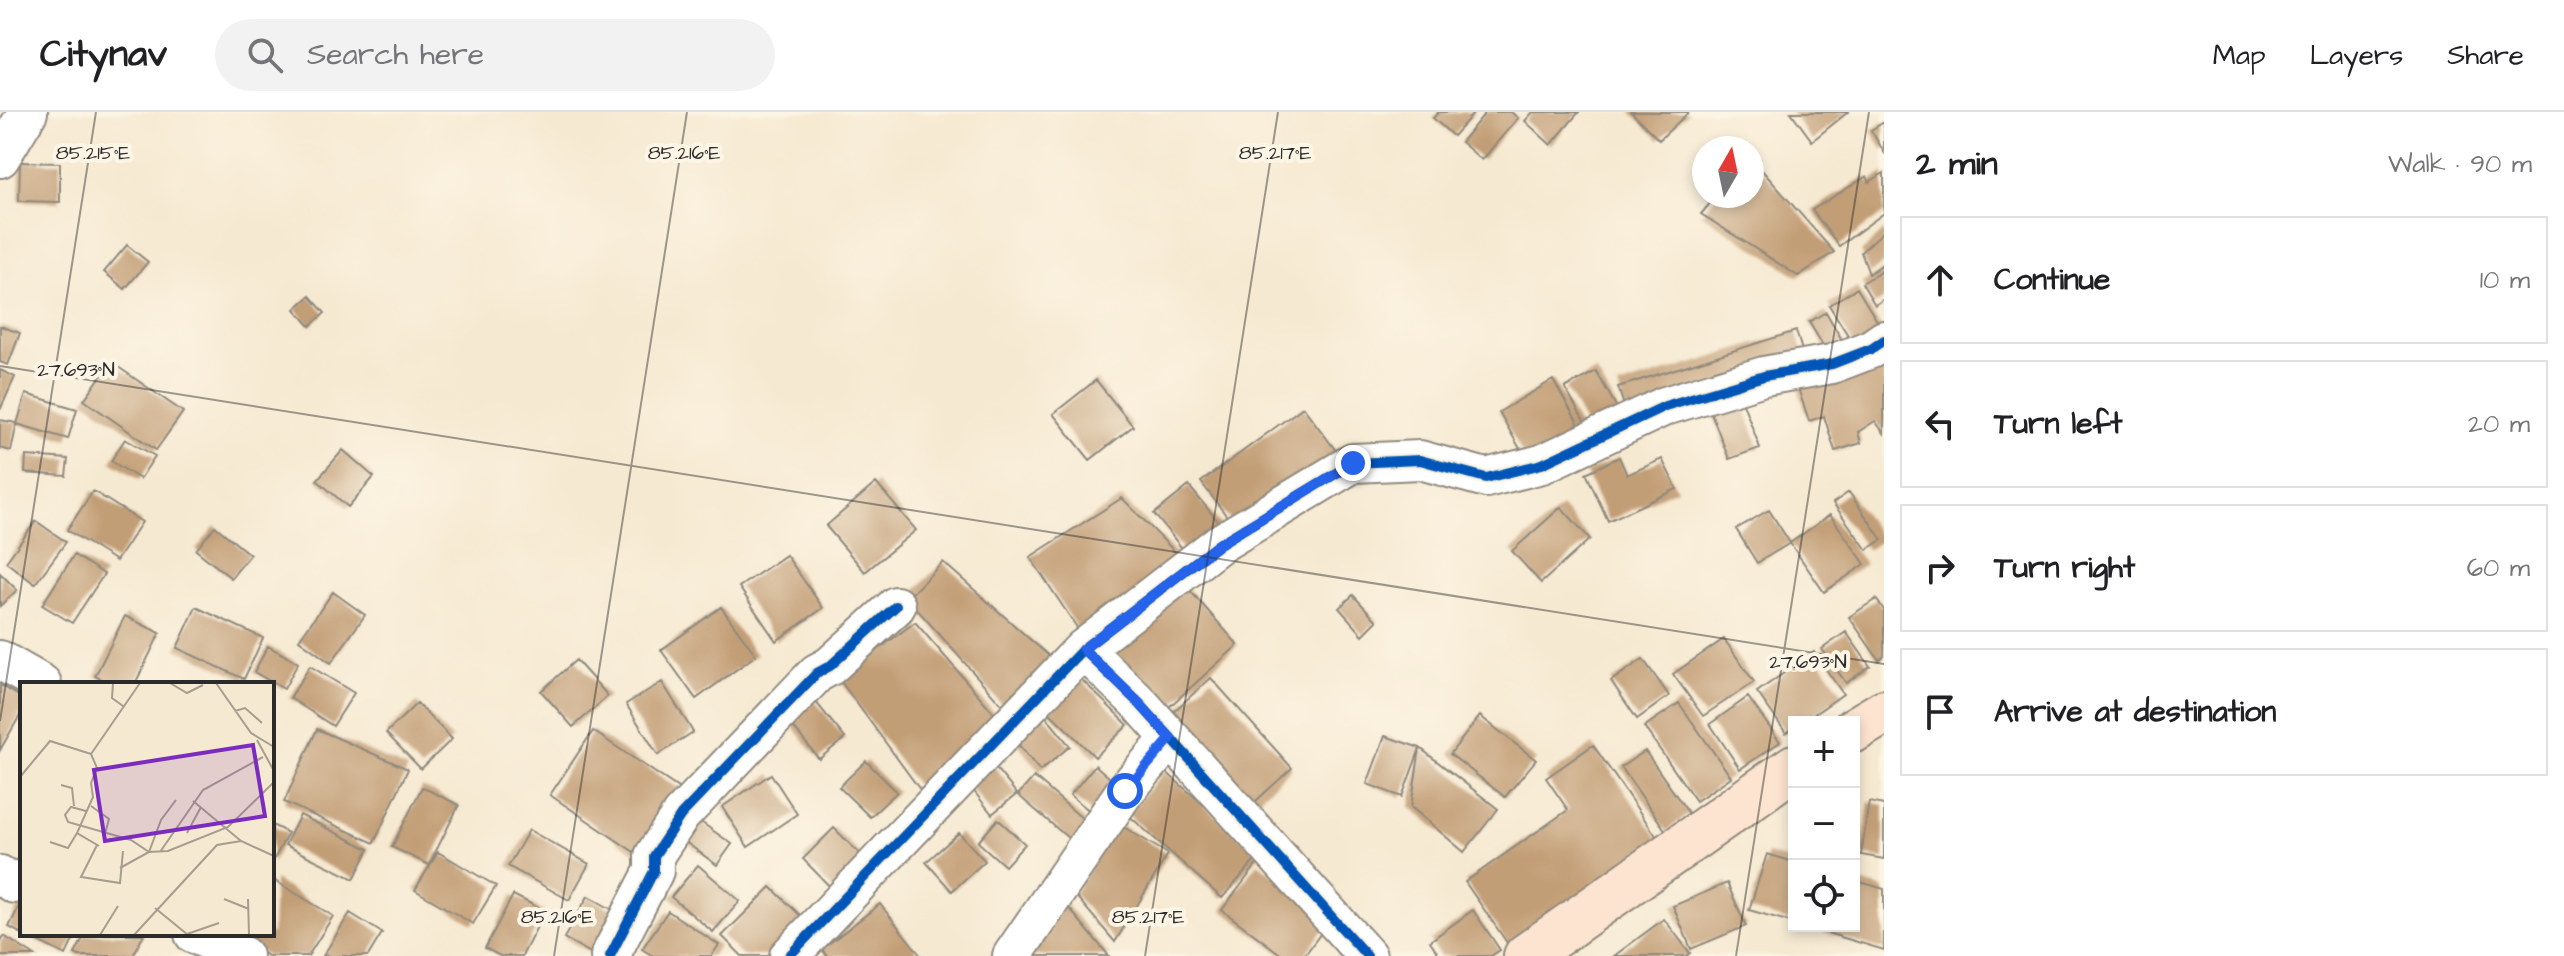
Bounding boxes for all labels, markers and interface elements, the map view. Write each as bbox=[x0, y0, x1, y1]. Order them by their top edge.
search box bbox=[215, 19, 775, 91]
text: Citynav bbox=[40, 29, 167, 81]
icon: search bbox=[243, 33, 287, 77]
text: Search here bbox=[307, 34, 484, 76]
text: Map bbox=[2213, 36, 2266, 75]
text: Layers bbox=[2310, 36, 2403, 75]
text: Share bbox=[2447, 36, 2524, 75]
north arrow bbox=[1692, 136, 1764, 208]
text: 85.215°E bbox=[56, 139, 130, 167]
text: 85.216°E bbox=[648, 139, 721, 167]
text: 85.217°E bbox=[1239, 139, 1311, 167]
text: 2 min bbox=[1916, 140, 1998, 188]
text: Walk · 90 m bbox=[2388, 146, 2532, 182]
icon: ahead bbox=[1918, 258, 1962, 302]
text: Continue bbox=[1994, 259, 2110, 301]
text: 10 m bbox=[2480, 262, 2530, 298]
text: 27.693°N bbox=[37, 356, 115, 384]
icon: left bbox=[1918, 402, 1962, 446]
text: Turn left bbox=[1994, 403, 2122, 445]
text: 20 m bbox=[2468, 406, 2530, 442]
route end bbox=[1335, 445, 1371, 481]
icon: right bbox=[1918, 546, 1962, 590]
text: Turn right bbox=[1994, 547, 2135, 589]
text: 60 m bbox=[2467, 550, 2530, 586]
text: 27.693°N bbox=[1769, 648, 1847, 676]
inset map bbox=[20, 682, 274, 936]
icon: arrive bbox=[1918, 690, 1962, 734]
text: Arrive at destination bbox=[1994, 691, 2276, 733]
map controls bbox=[1788, 716, 1860, 932]
button: + bbox=[1788, 716, 1860, 788]
route start bbox=[1107, 773, 1143, 809]
button: − bbox=[1788, 788, 1860, 860]
button: locate bbox=[1788, 860, 1860, 932]
text: 85.216°E bbox=[521, 903, 594, 931]
text: 85.217°E bbox=[1112, 903, 1184, 931]

